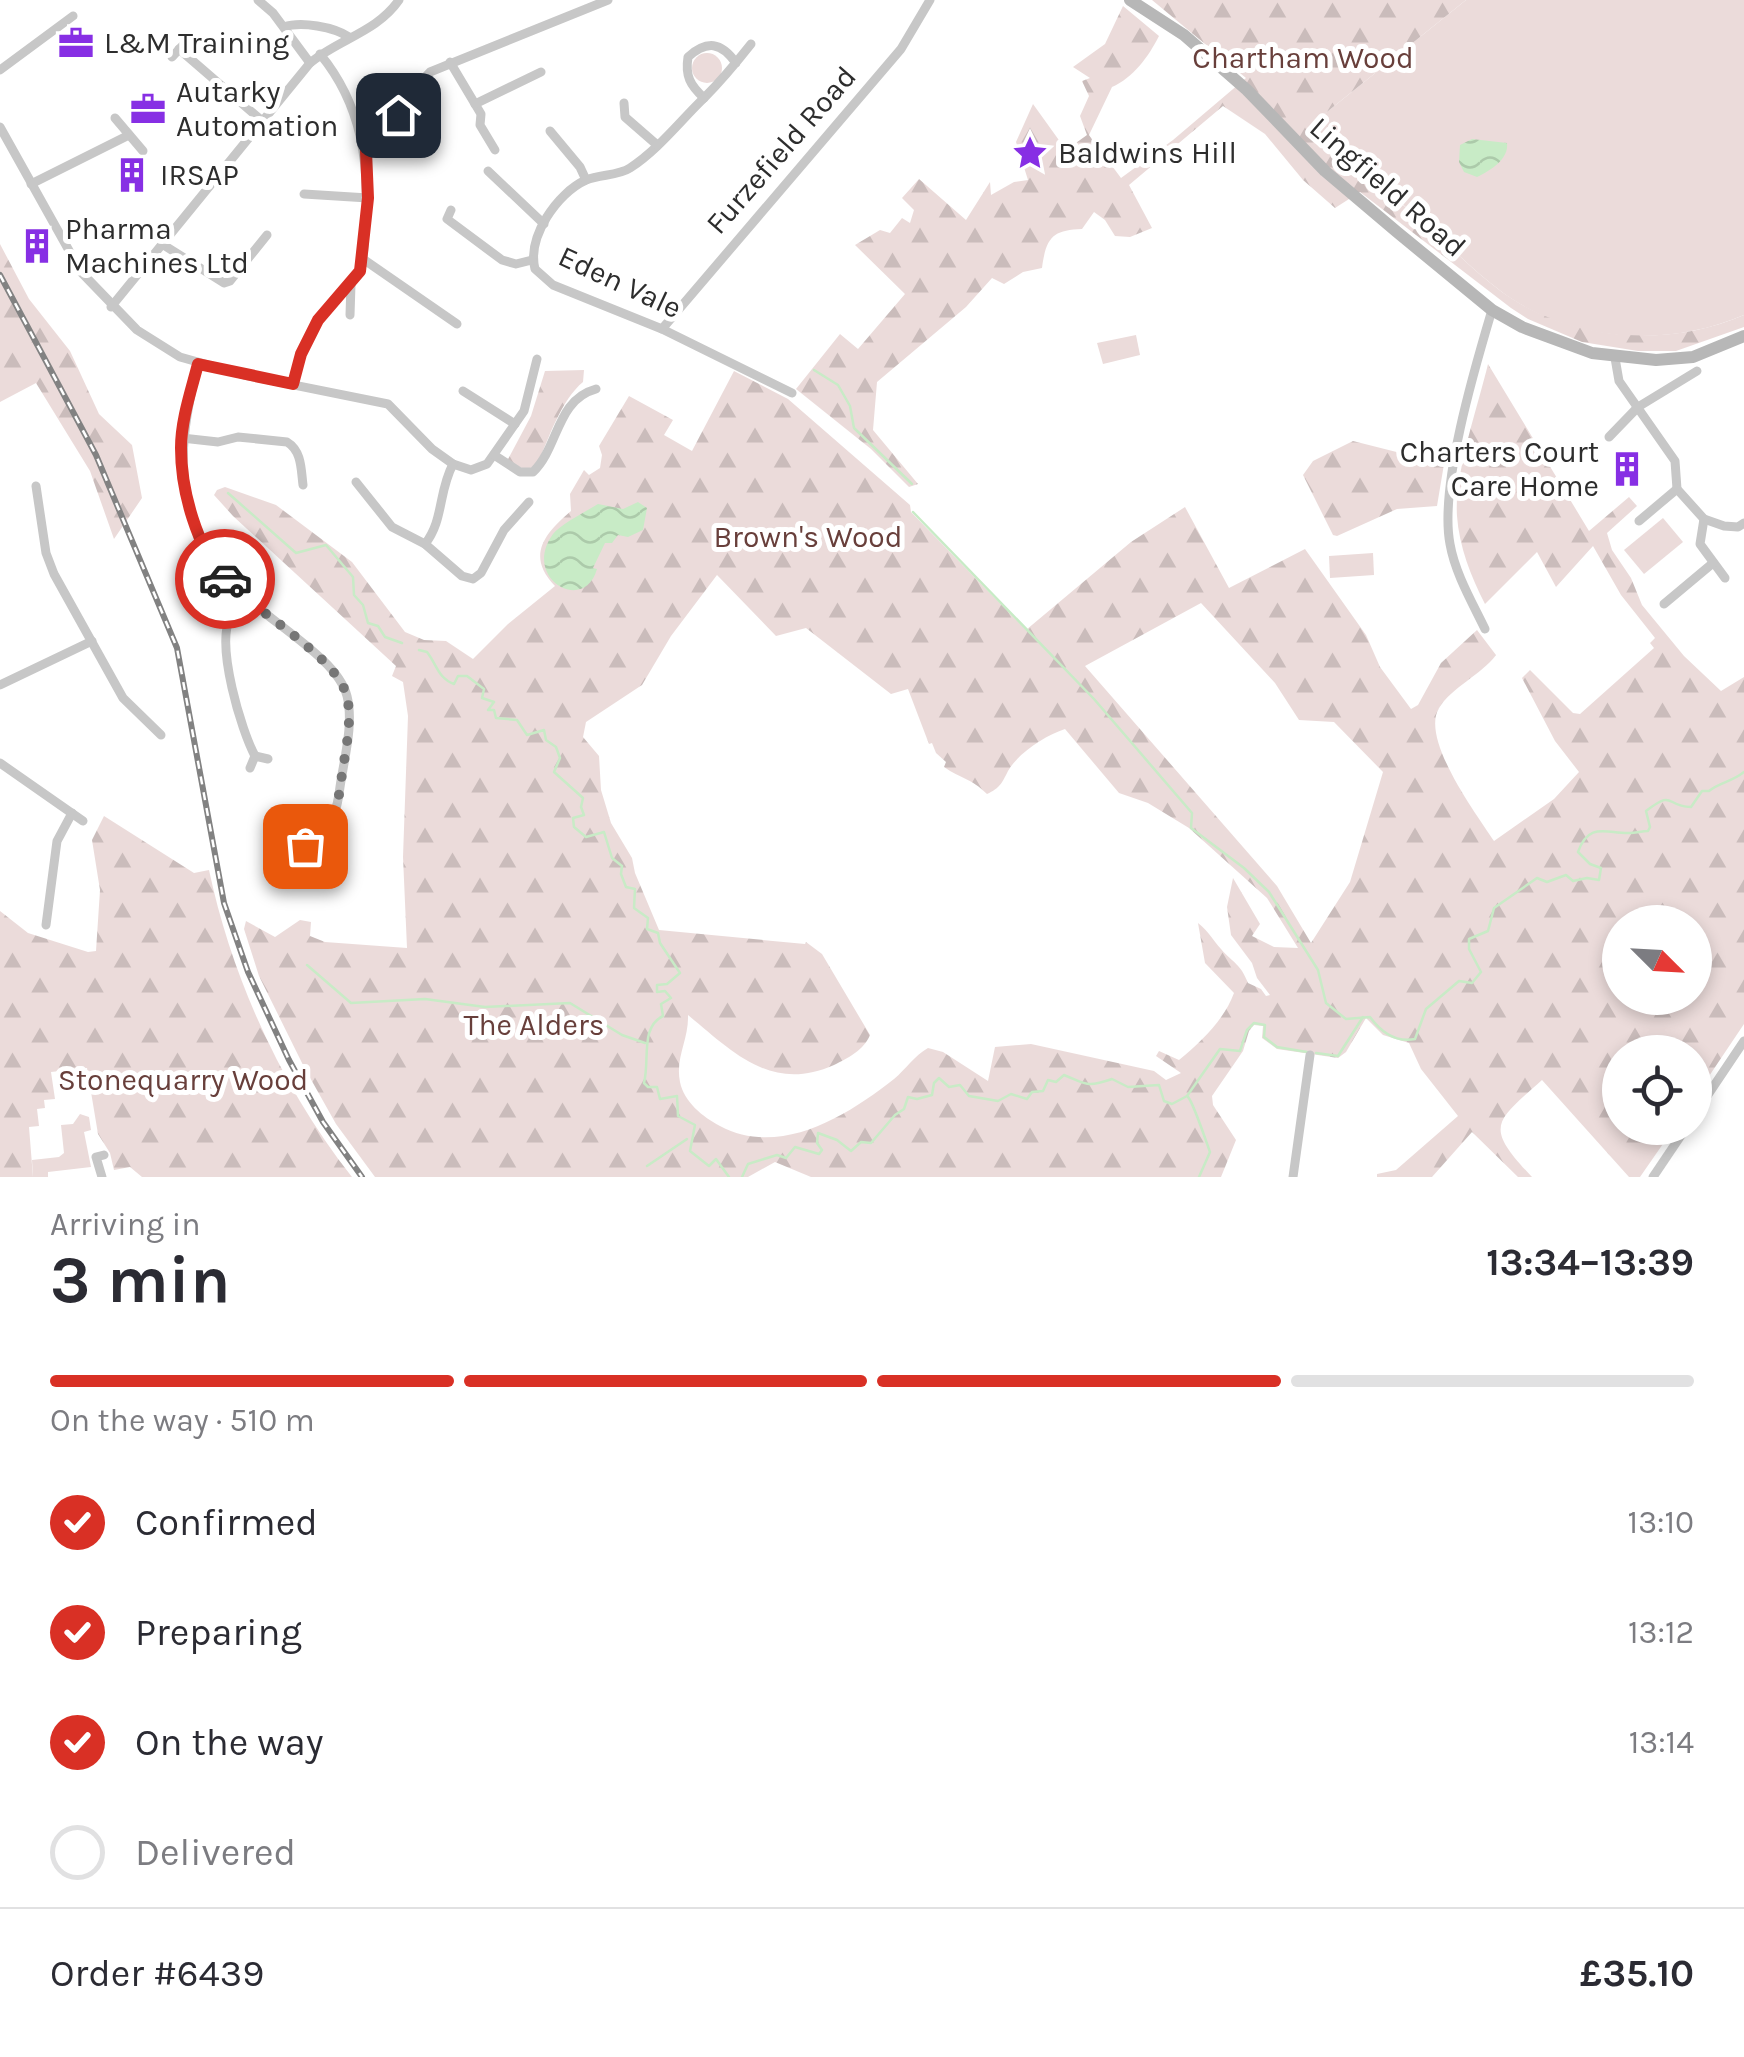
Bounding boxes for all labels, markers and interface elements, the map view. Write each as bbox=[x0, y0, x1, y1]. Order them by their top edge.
office icon: L&M Training bbox=[57, 24, 95, 62]
place label: L&M Training bbox=[104, 25, 289, 61]
park label: Chartham Wood bbox=[1192, 40, 1414, 76]
street label: Furzefield Road bbox=[698, 59, 864, 241]
pin bbox=[356, 73, 441, 158]
place label: Autarky Automation bbox=[176, 74, 338, 144]
icon: home bbox=[371, 88, 426, 143]
office icon: Autarky Automation bbox=[129, 90, 167, 128]
street label: Lingfield Road bbox=[1303, 109, 1473, 265]
place icon: Baldwins Hill bbox=[1011, 134, 1049, 172]
place label: Baldwins Hill bbox=[1058, 135, 1237, 171]
building icon: IRSAP bbox=[113, 156, 151, 194]
place label: IRSAP bbox=[160, 157, 239, 193]
place label: Pharma Machines Ltd bbox=[65, 211, 249, 281]
building icon: Pharma Machines Ltd bbox=[18, 227, 56, 265]
street label: Eden Vale bbox=[553, 238, 687, 326]
place label: Charters Court Care Home bbox=[1400, 434, 1599, 504]
building icon: Charters Court Care Home bbox=[1608, 450, 1646, 488]
park label: Brown's Wood bbox=[713, 519, 903, 555]
courier bbox=[175, 529, 275, 629]
icon: car bbox=[198, 552, 253, 607]
pin bbox=[263, 804, 348, 889]
icon: bag bbox=[278, 819, 333, 874]
north arrow bbox=[1602, 905, 1712, 1015]
map controls bbox=[1602, 905, 1712, 1145]
park label: The Alders bbox=[463, 1007, 605, 1043]
button: locate bbox=[1602, 1035, 1712, 1145]
park label: Stonequarry Wood bbox=[58, 1062, 308, 1098]
text: Arriving in bbox=[50, 1206, 201, 1243]
text: 13:34–13:39 bbox=[1486, 1240, 1694, 1285]
text: 3 min bbox=[50, 1242, 230, 1318]
text: On the way · 510 m bbox=[50, 1402, 315, 1439]
icon: check bbox=[50, 1495, 105, 1550]
text: Confirmed bbox=[135, 1500, 318, 1545]
text: 13:10 bbox=[1628, 1504, 1694, 1541]
icon: check bbox=[50, 1605, 105, 1660]
text: Preparing bbox=[135, 1610, 302, 1655]
text: 13:12 bbox=[1628, 1614, 1694, 1651]
icon: check bbox=[50, 1715, 105, 1770]
text: On the way bbox=[135, 1720, 323, 1765]
text: 13:14 bbox=[1629, 1724, 1694, 1761]
text: Delivered bbox=[135, 1830, 296, 1875]
text: Order #6439 bbox=[50, 1951, 264, 1996]
text: £35.10 bbox=[1580, 1951, 1694, 1996]

